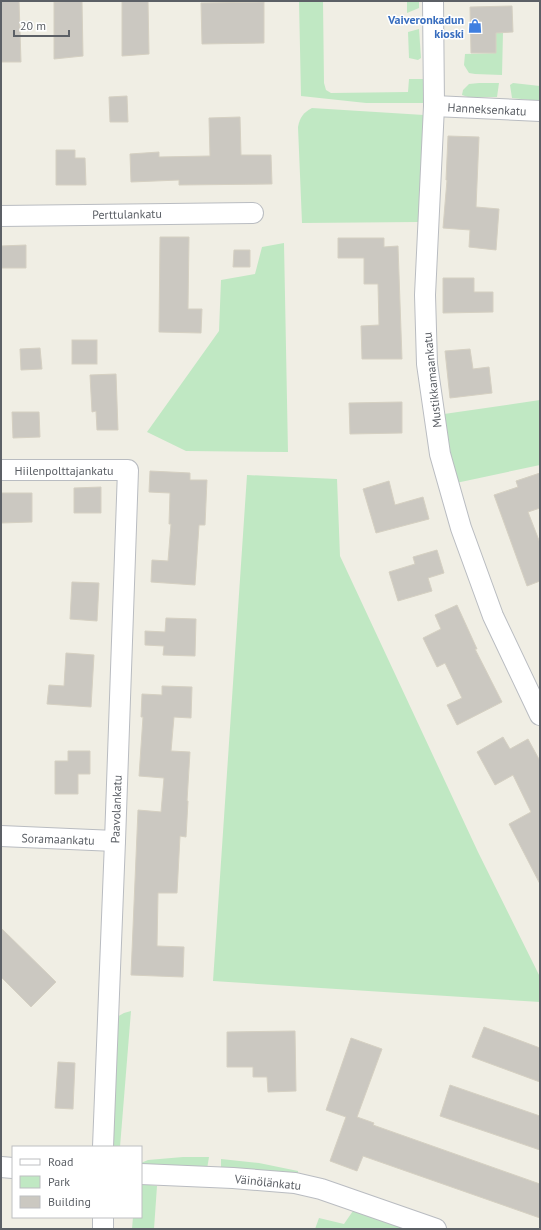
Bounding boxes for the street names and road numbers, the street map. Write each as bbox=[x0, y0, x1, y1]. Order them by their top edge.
street label: Hanneksenkatu bbox=[447, 99, 527, 119]
street label: Perttulankatu bbox=[92, 206, 162, 222]
street label: Mustikkamaankatu bbox=[420, 331, 444, 429]
street label: Hiilenpolttajankatu bbox=[14, 463, 114, 478]
street label: Paavolankatu bbox=[107, 774, 125, 844]
street label: Soramaankatu bbox=[21, 830, 95, 848]
street label: Väinölänkatu bbox=[233, 1171, 302, 1193]

